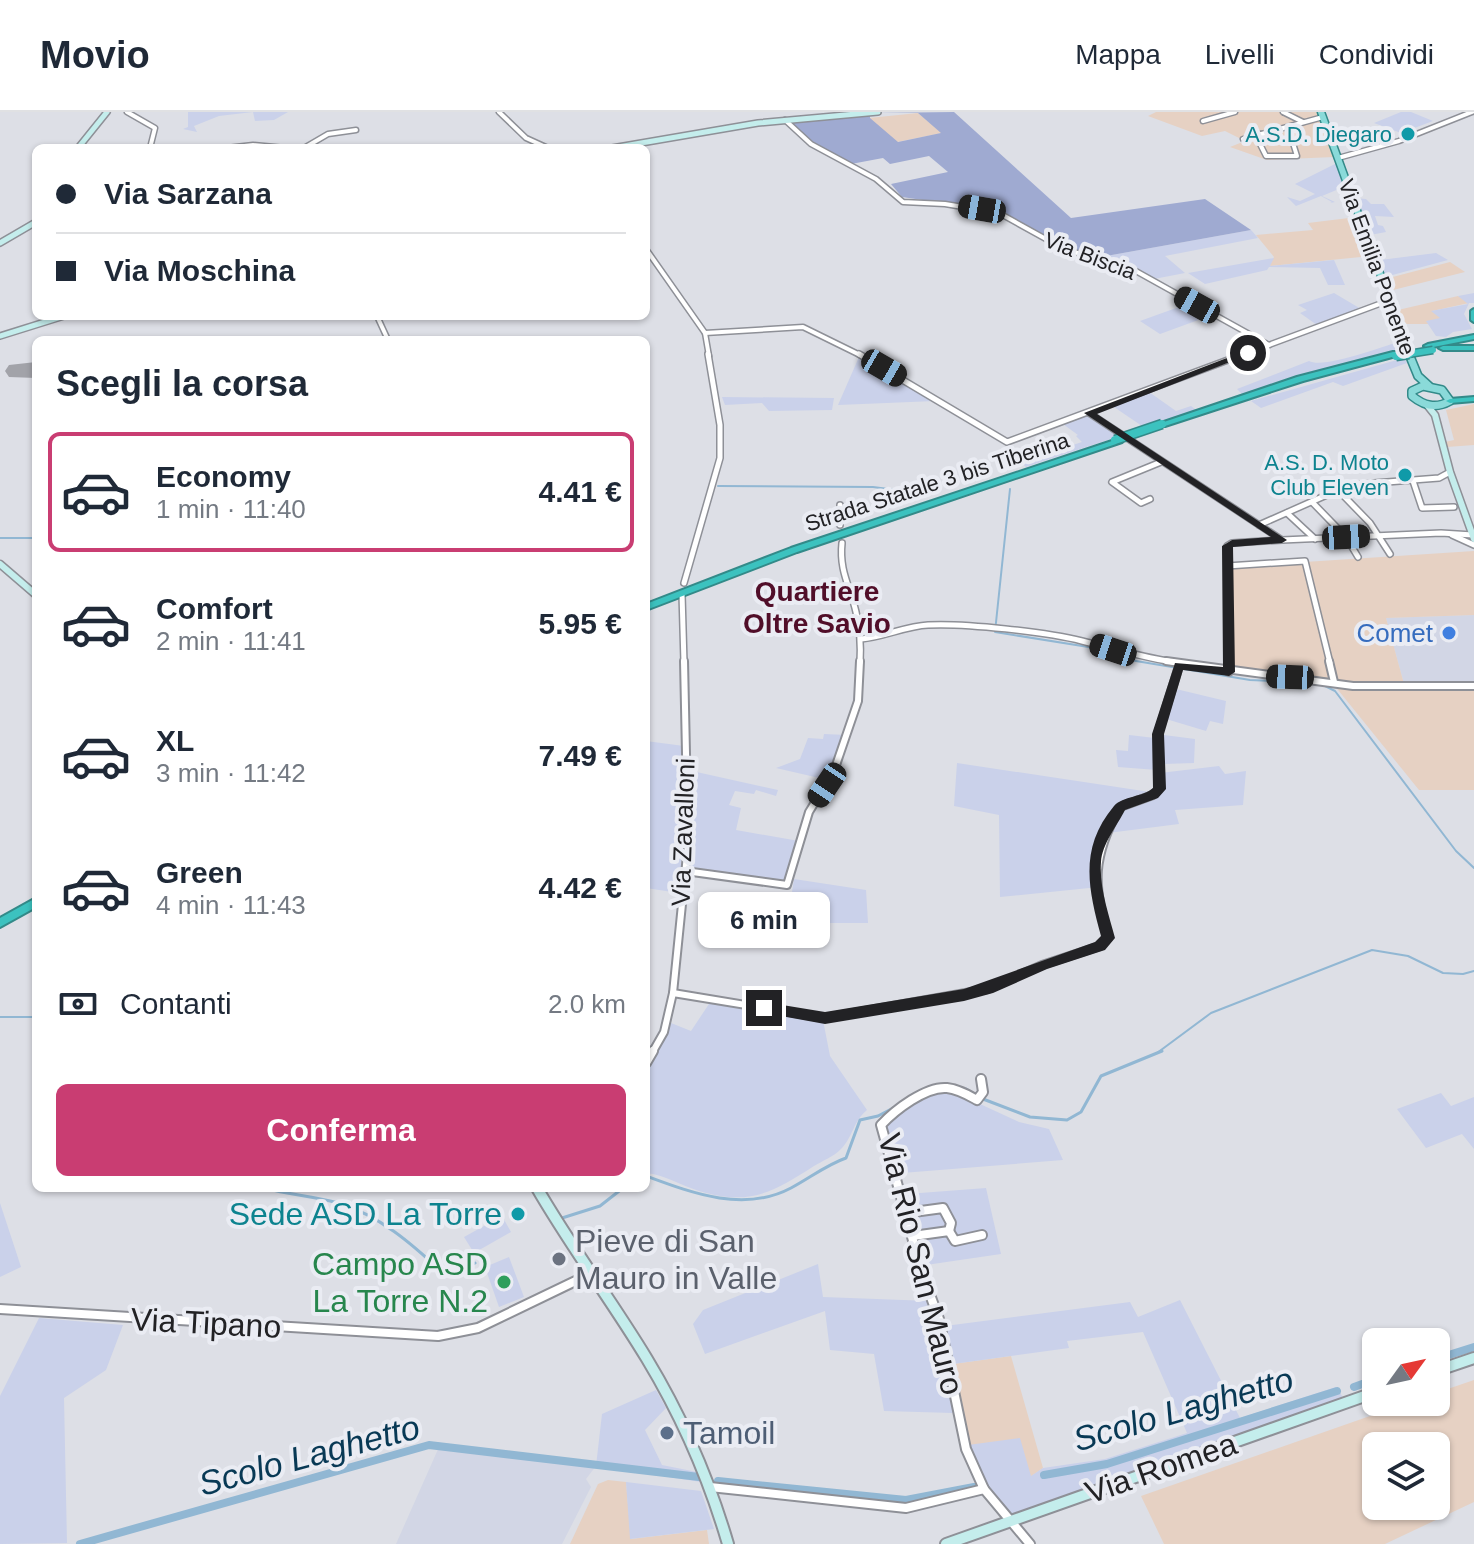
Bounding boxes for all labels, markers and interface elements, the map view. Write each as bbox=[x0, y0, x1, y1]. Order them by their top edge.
text: Movio bbox=[40, 34, 150, 76]
text: Mappa bbox=[1075, 39, 1161, 70]
text: Livelli bbox=[1205, 39, 1275, 70]
text: Condividi bbox=[1319, 39, 1434, 70]
place label: A.S.D. Diegaro bbox=[1245, 122, 1392, 147]
marker: A.S.D. Diegaro bbox=[1399, 125, 1417, 143]
street label: Via Emilia Ponente bbox=[1334, 176, 1420, 358]
text: Via Sarzana bbox=[104, 177, 272, 210]
car bbox=[956, 193, 1008, 225]
street label: Via Biscia bbox=[1041, 227, 1140, 285]
text: Via Moschina bbox=[104, 254, 295, 287]
car bbox=[1170, 283, 1224, 327]
route start bbox=[1230, 335, 1266, 371]
car bbox=[857, 346, 911, 390]
text: Scegli la corsa bbox=[56, 363, 308, 404]
street label: Strada Statale 3 bis Tiberina bbox=[802, 427, 1073, 537]
place label: A.S. D. Moto Club Eleven bbox=[1264, 450, 1389, 500]
icon: car bbox=[60, 456, 132, 528]
text: Economy bbox=[156, 460, 291, 493]
marker: A.S. D. Moto Club Eleven bbox=[1396, 466, 1414, 484]
text: 4.41 € bbox=[539, 475, 622, 508]
text: 1 min · 11:40 bbox=[156, 494, 306, 524]
car bbox=[1321, 524, 1371, 550]
district label: Quartiere Oltre Savio bbox=[743, 576, 891, 639]
icon: car bbox=[60, 588, 132, 660]
text: Comfort bbox=[156, 592, 273, 625]
text: 5.95 € bbox=[539, 607, 622, 640]
place label: Comet bbox=[1356, 618, 1434, 648]
marker: Comet bbox=[1440, 624, 1458, 642]
text: 2 min · 11:41 bbox=[156, 626, 306, 656]
car bbox=[1086, 631, 1140, 669]
car bbox=[1266, 664, 1314, 690]
icon: car bbox=[60, 720, 132, 792]
text: XL bbox=[156, 724, 194, 757]
text: 7.49 € bbox=[539, 739, 622, 772]
street label: Via Zavalloni bbox=[665, 757, 701, 907]
text: 3 min · 11:42 bbox=[156, 758, 306, 788]
car bbox=[804, 758, 850, 812]
icon: car bbox=[60, 852, 132, 924]
text: Green bbox=[156, 856, 243, 889]
text: 4.42 € bbox=[539, 871, 622, 904]
text: 4 min · 11:43 bbox=[156, 890, 306, 920]
callout: 6 min bbox=[698, 892, 830, 948]
text: 6 min bbox=[730, 905, 798, 935]
icon: cash bbox=[56, 982, 100, 1026]
text: Contanti bbox=[120, 987, 232, 1020]
text: 2.0 km bbox=[548, 989, 626, 1019]
route end bbox=[746, 990, 782, 1026]
button: Conferma bbox=[56, 1084, 626, 1176]
street label: Via Rio San Mauro bbox=[871, 1130, 971, 1398]
place label: Sede ASD La Torre bbox=[229, 1196, 502, 1232]
marker: Sede ASD La Torre bbox=[509, 1205, 527, 1223]
place label: Pieve di San Mauro in Valle bbox=[575, 1223, 777, 1296]
place label: Campo ASD La Torre N.2 bbox=[312, 1246, 488, 1319]
marker: Pieve di San Mauro in Valle bbox=[550, 1250, 568, 1268]
marker: Campo ASD La Torre N.2 bbox=[495, 1273, 513, 1291]
street label: Via Tipano bbox=[130, 1301, 282, 1345]
north arrow bbox=[1362, 1328, 1450, 1416]
map controls bbox=[1362, 1328, 1450, 1520]
water label: Scolo Laghetto bbox=[1069, 1359, 1297, 1459]
water label: Scolo Laghetto bbox=[195, 1407, 423, 1503]
place label: Tamoil bbox=[683, 1415, 775, 1451]
marker: Tamoil bbox=[658, 1424, 676, 1442]
street label: Via Romea bbox=[1081, 1425, 1242, 1511]
button: layers bbox=[1362, 1432, 1450, 1520]

